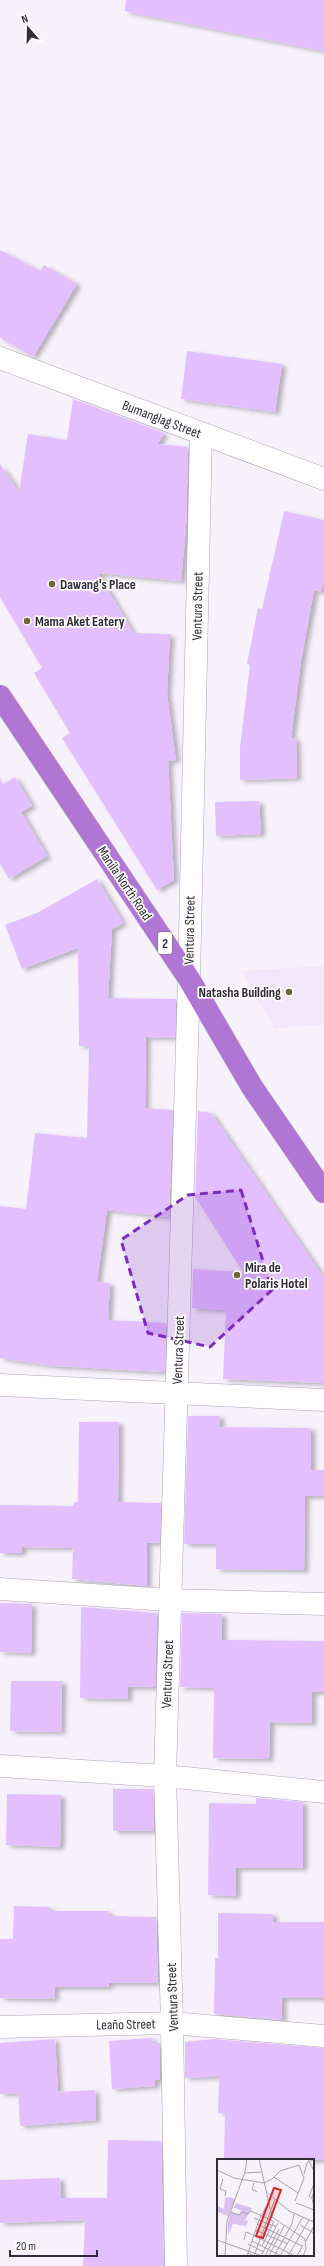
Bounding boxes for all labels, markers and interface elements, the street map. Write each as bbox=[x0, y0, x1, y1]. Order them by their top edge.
north arrow bbox=[8, 8, 48, 48]
text: N bbox=[20, 12, 30, 26]
street label: Bumanglag Street bbox=[120, 397, 204, 442]
street label: Ventura Street bbox=[188, 572, 207, 640]
place label: Dawang's Place bbox=[60, 576, 136, 593]
marker: Dawang's Place bbox=[47, 579, 57, 589]
place label: Mama Aket Eatery bbox=[35, 613, 125, 630]
marker: Mama Aket Eatery bbox=[22, 616, 32, 626]
street label: Manila North Road bbox=[94, 843, 156, 924]
street label: Ventura Street bbox=[180, 896, 199, 964]
road number: 2 bbox=[158, 932, 172, 954]
place label: Natasha Building bbox=[198, 984, 281, 1001]
marker: Natasha Building bbox=[284, 987, 294, 997]
place label: Mira de Polaris Hotel bbox=[245, 1259, 308, 1292]
marker: Mira de Polaris Hotel bbox=[232, 1270, 242, 1280]
street label: Ventura Street bbox=[169, 1315, 188, 1385]
street label: Ventura Street bbox=[158, 1639, 177, 1709]
street label: Ventura Street bbox=[163, 1962, 182, 2032]
street label: Leaño Street bbox=[96, 2015, 156, 2034]
inset map bbox=[217, 2159, 314, 2256]
scale bar bbox=[10, 2232, 97, 2258]
text: 20 m bbox=[16, 2239, 36, 2254]

